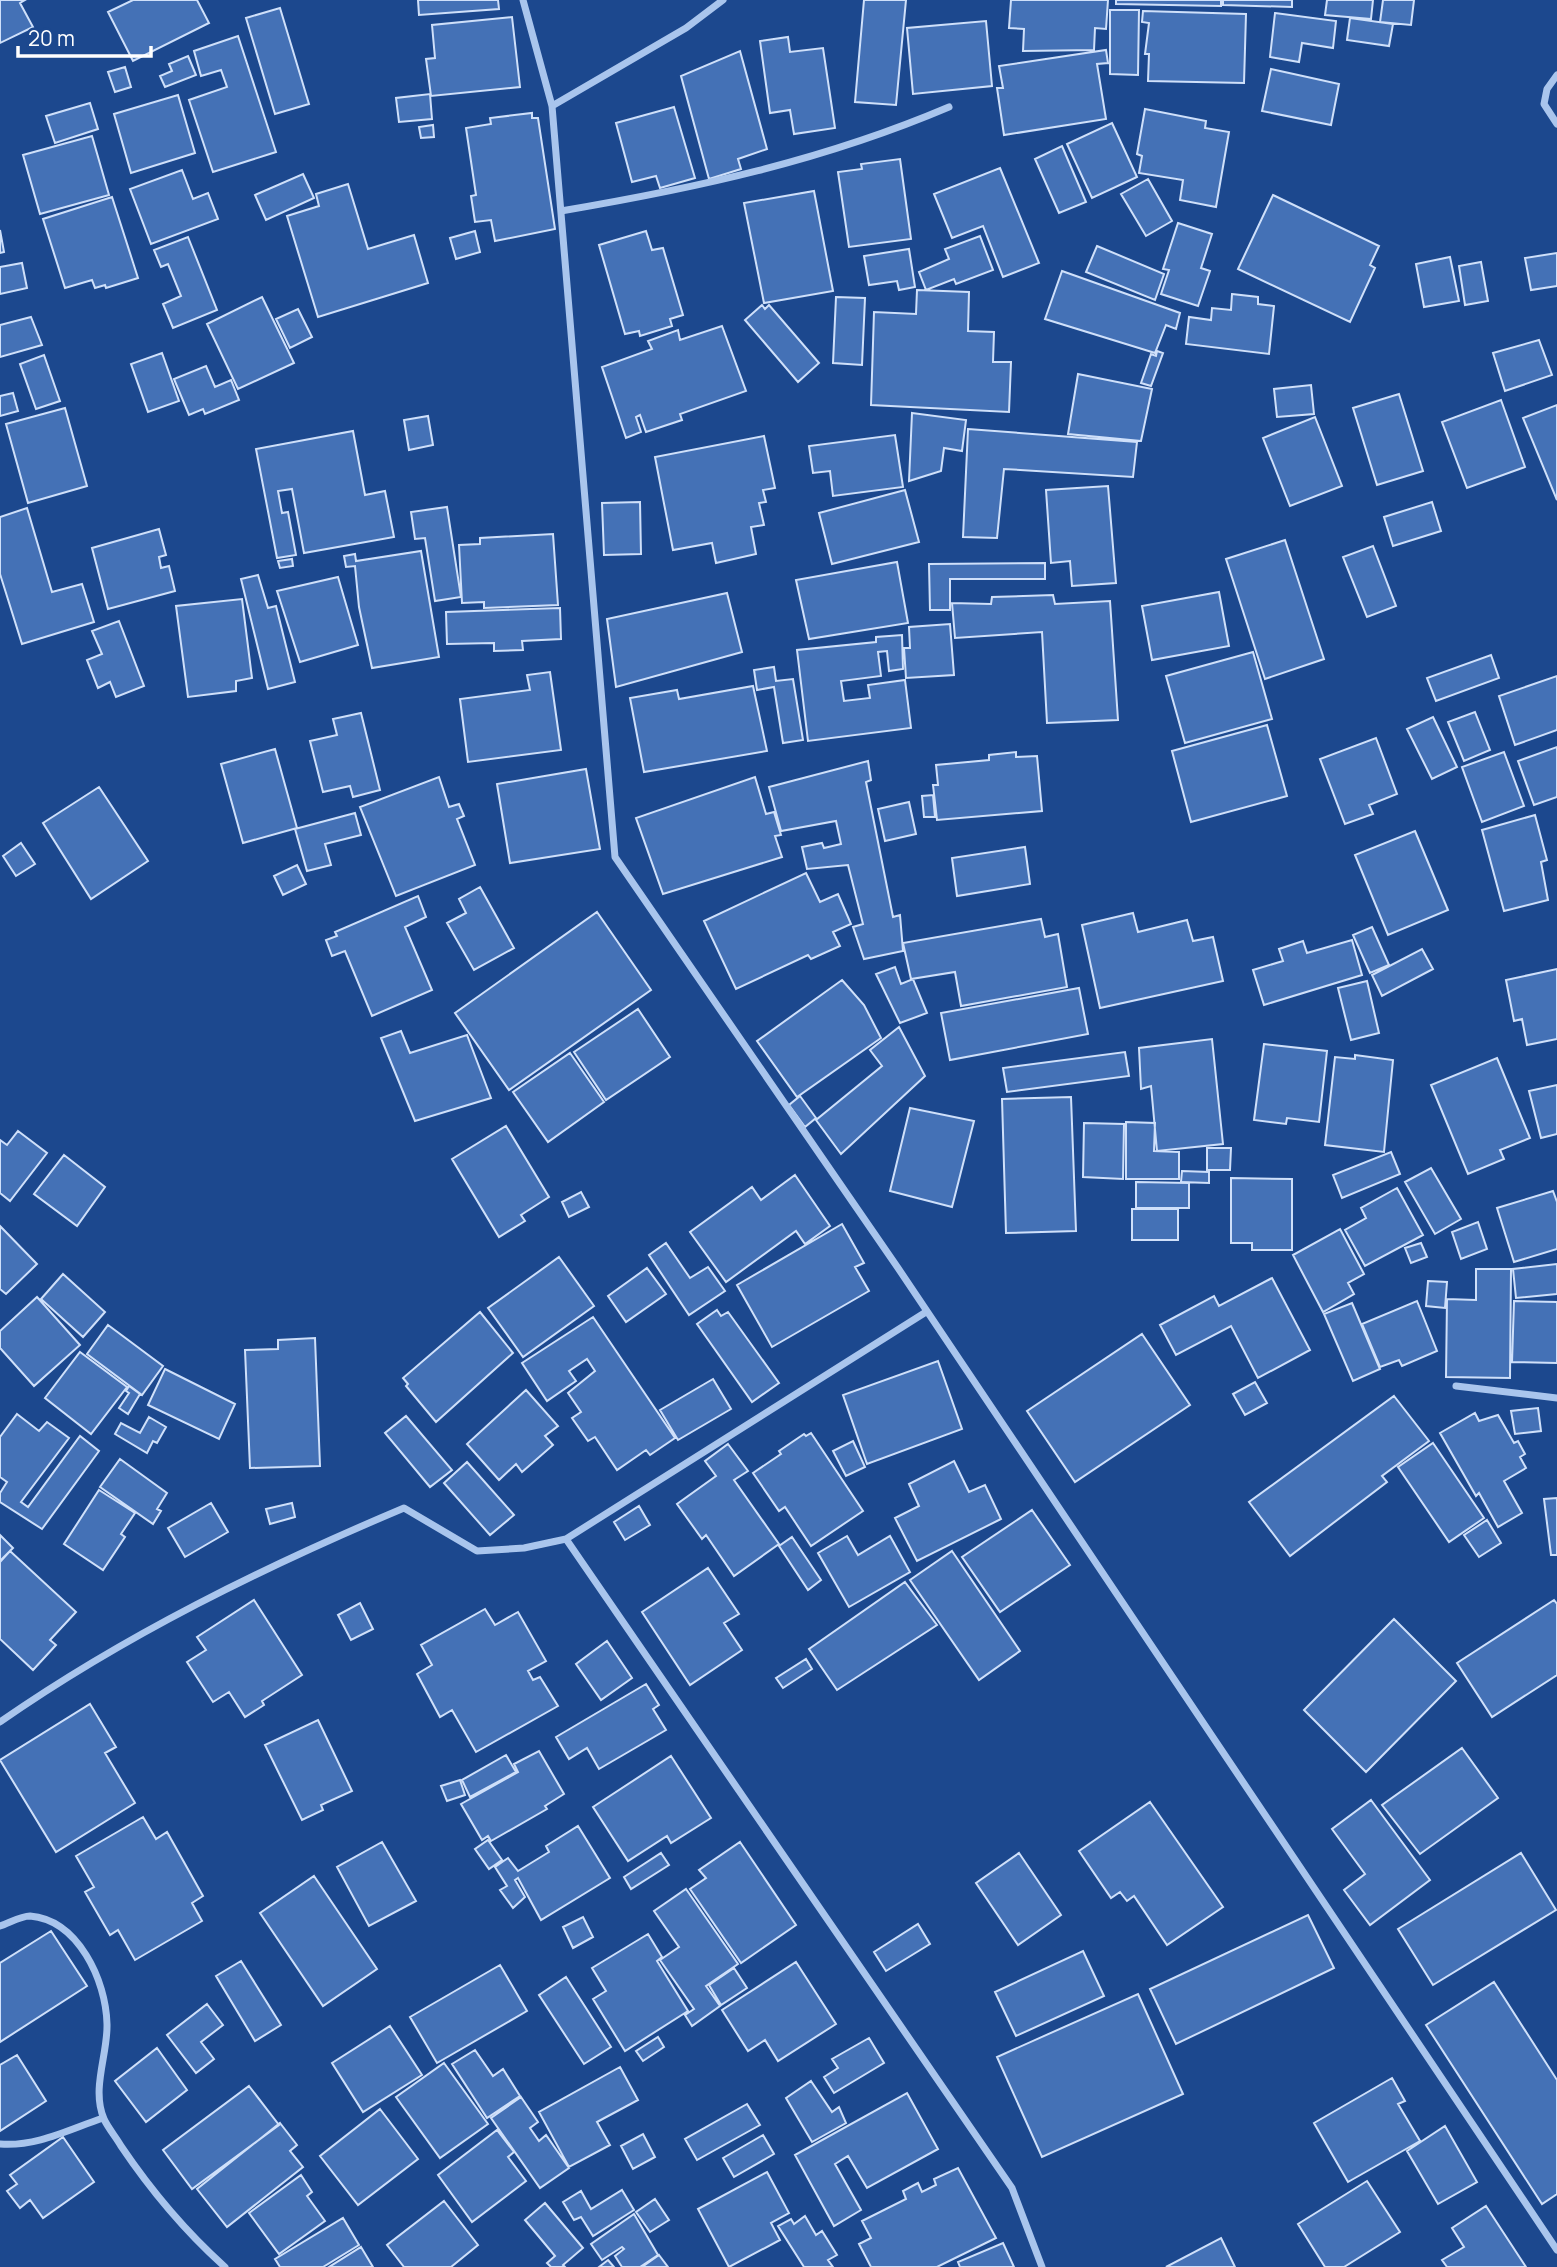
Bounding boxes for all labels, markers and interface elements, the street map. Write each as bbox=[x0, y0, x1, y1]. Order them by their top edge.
scale bar bbox=[18, 14, 150, 58]
text: 20 m bbox=[28, 24, 75, 52]

